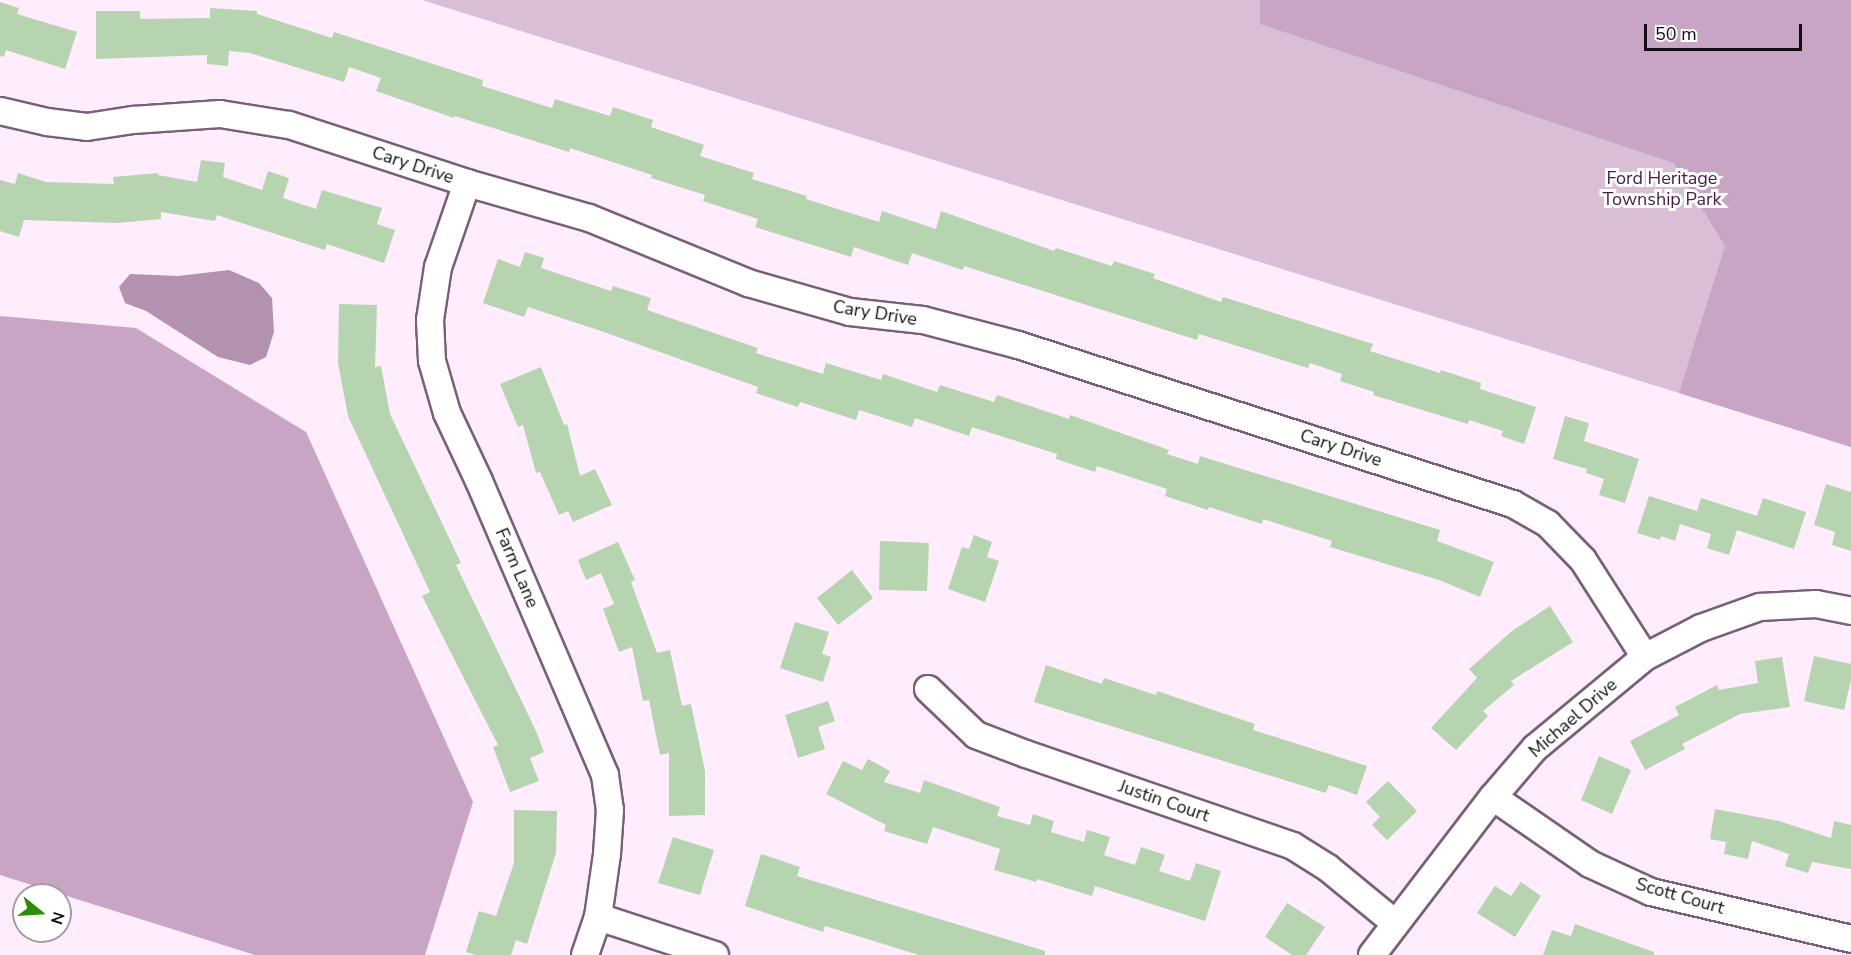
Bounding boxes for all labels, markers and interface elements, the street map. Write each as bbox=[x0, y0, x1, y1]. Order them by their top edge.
scale bar bbox=[1647, 12, 1804, 50]
text: 50 m bbox=[1655, 22, 1697, 46]
street label: Cary Drive bbox=[369, 142, 457, 188]
park label: Ford Heritage Township Park bbox=[1603, 168, 1721, 210]
street label: Cary Drive bbox=[831, 296, 919, 330]
street label: Cary Drive bbox=[1297, 425, 1385, 471]
street label: Farm Lane bbox=[491, 525, 543, 611]
street label: Michael Drive bbox=[1524, 674, 1622, 762]
street label: Justin Court bbox=[1116, 775, 1212, 827]
street label: Scott Court bbox=[1633, 873, 1727, 919]
north arrow bbox=[12, 883, 72, 943]
text: N bbox=[45, 909, 70, 927]

